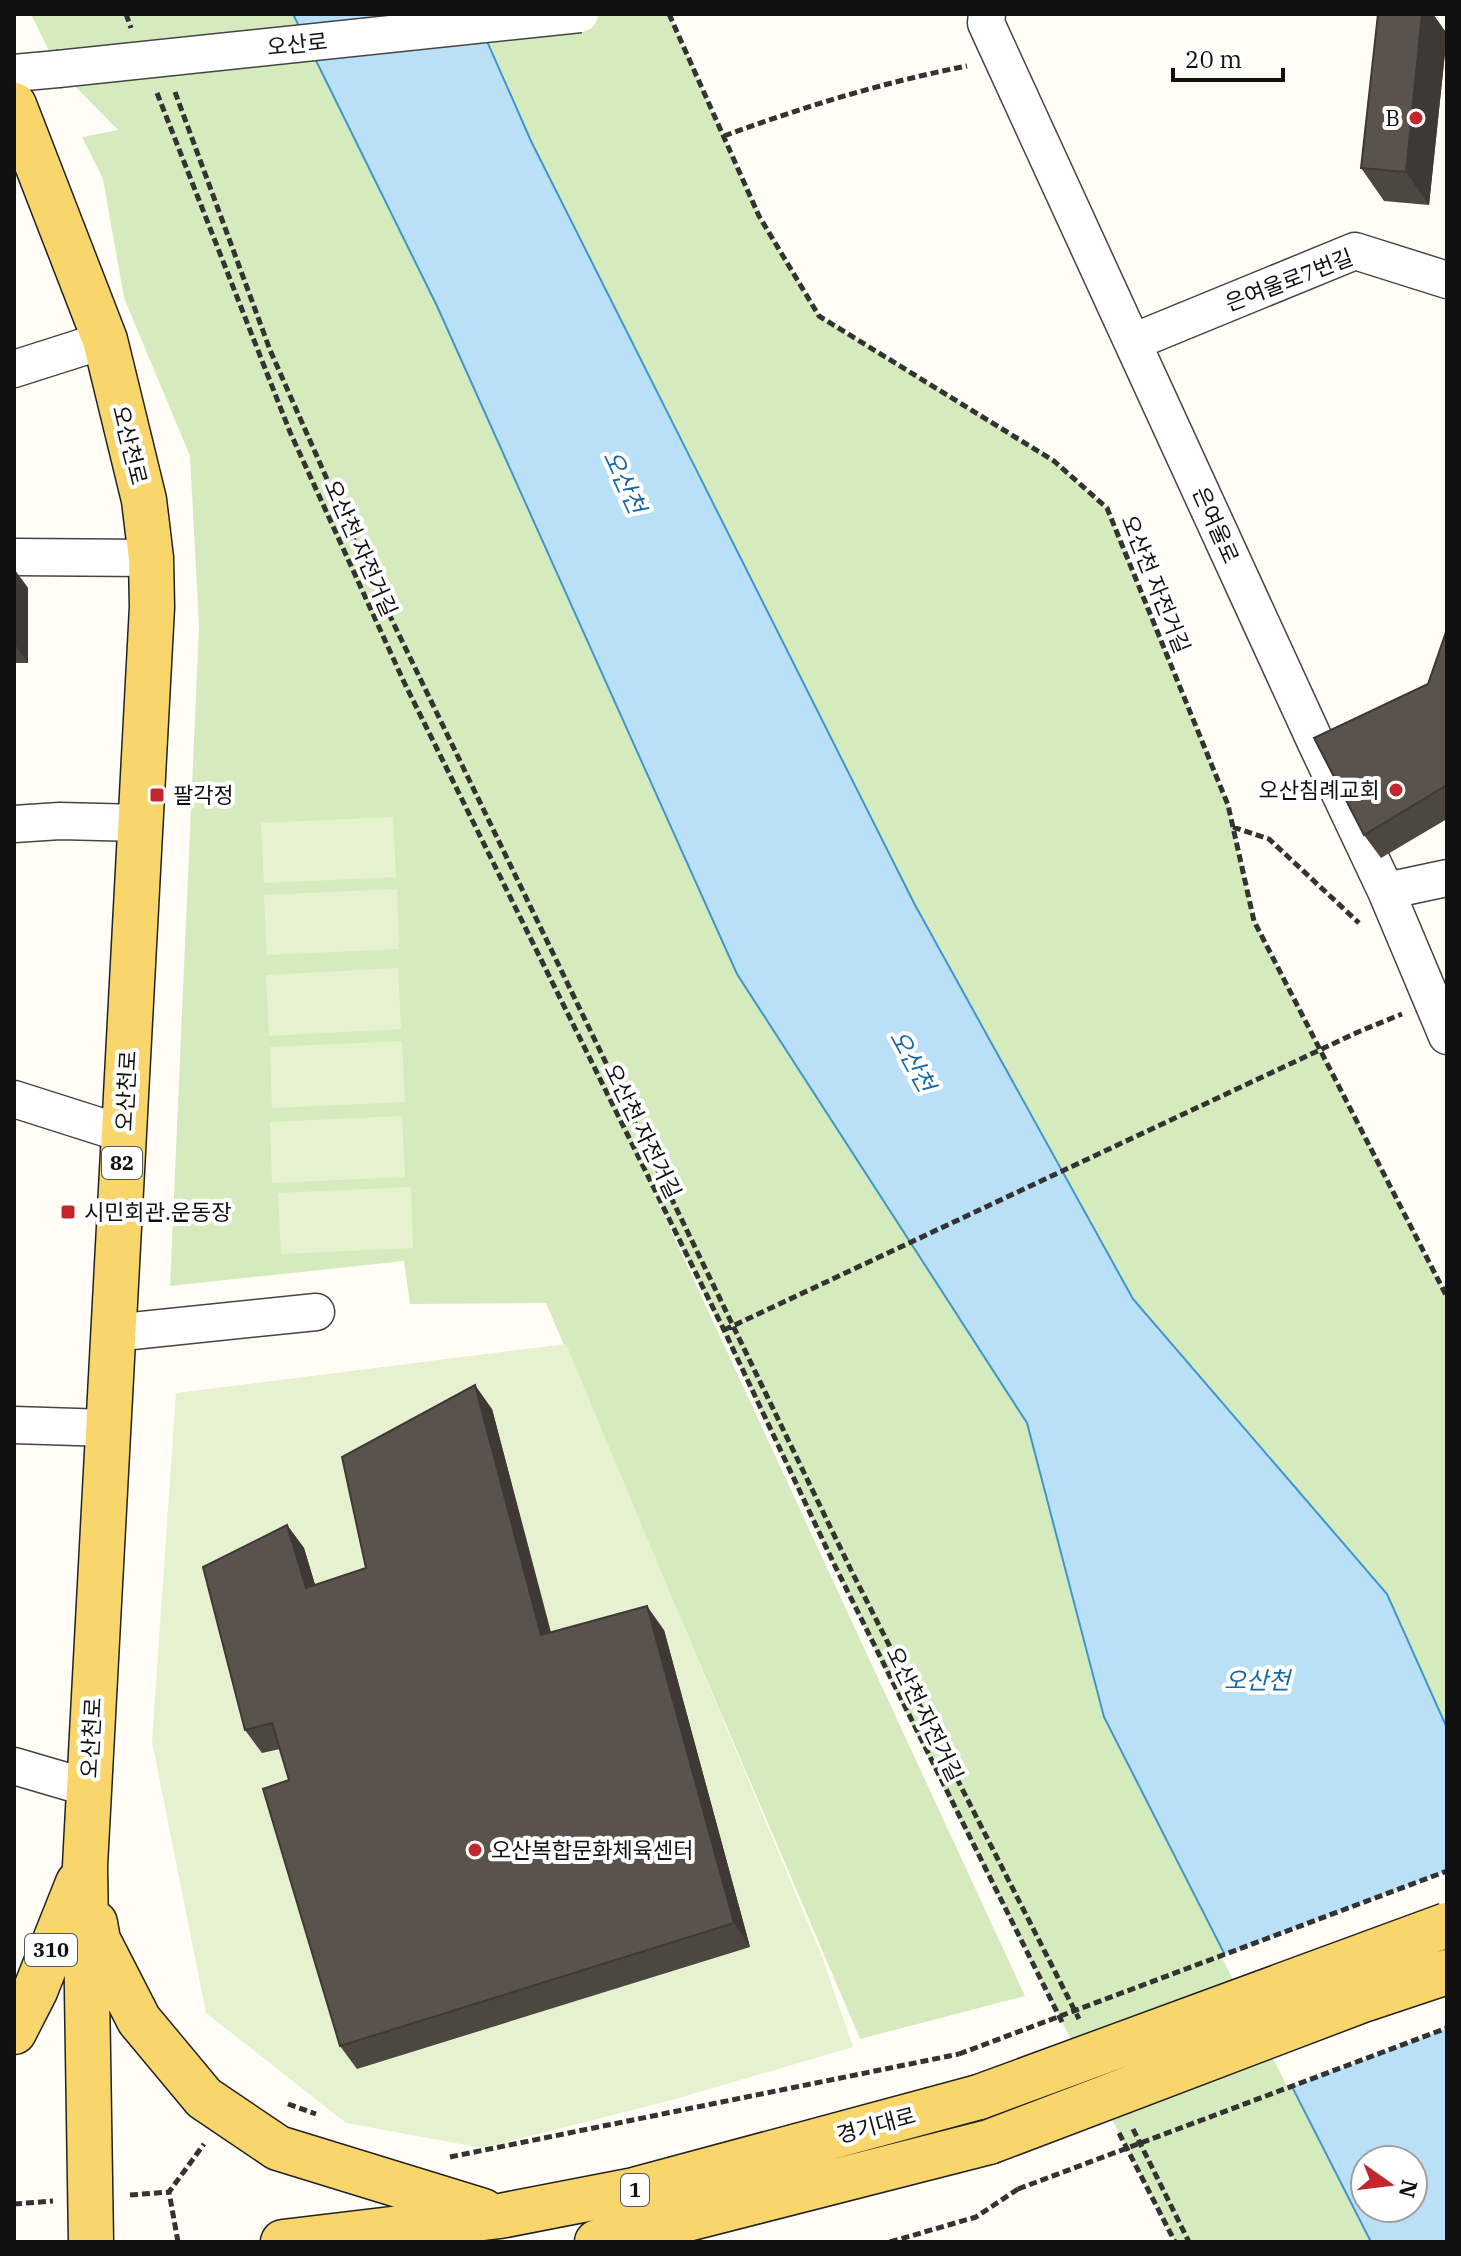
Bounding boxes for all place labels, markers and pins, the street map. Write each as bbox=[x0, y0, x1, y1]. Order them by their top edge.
place label: B bbox=[1385, 103, 1400, 132]
marker: B bbox=[1407, 109, 1425, 127]
place label: 오산침례교회 bbox=[1259, 775, 1380, 804]
place label: 팔각정 bbox=[173, 780, 234, 809]
marker: 오산침례교회 bbox=[1387, 781, 1405, 799]
marker: 팔각정 bbox=[148, 786, 166, 804]
place label: 시민회관.운동장 bbox=[84, 1197, 232, 1226]
marker: 시민회관.운동장 bbox=[59, 1203, 77, 1221]
place label: 오산복합문화체육센터 bbox=[491, 1835, 693, 1864]
marker: 오산복합문화체육센터 bbox=[466, 1841, 484, 1859]

